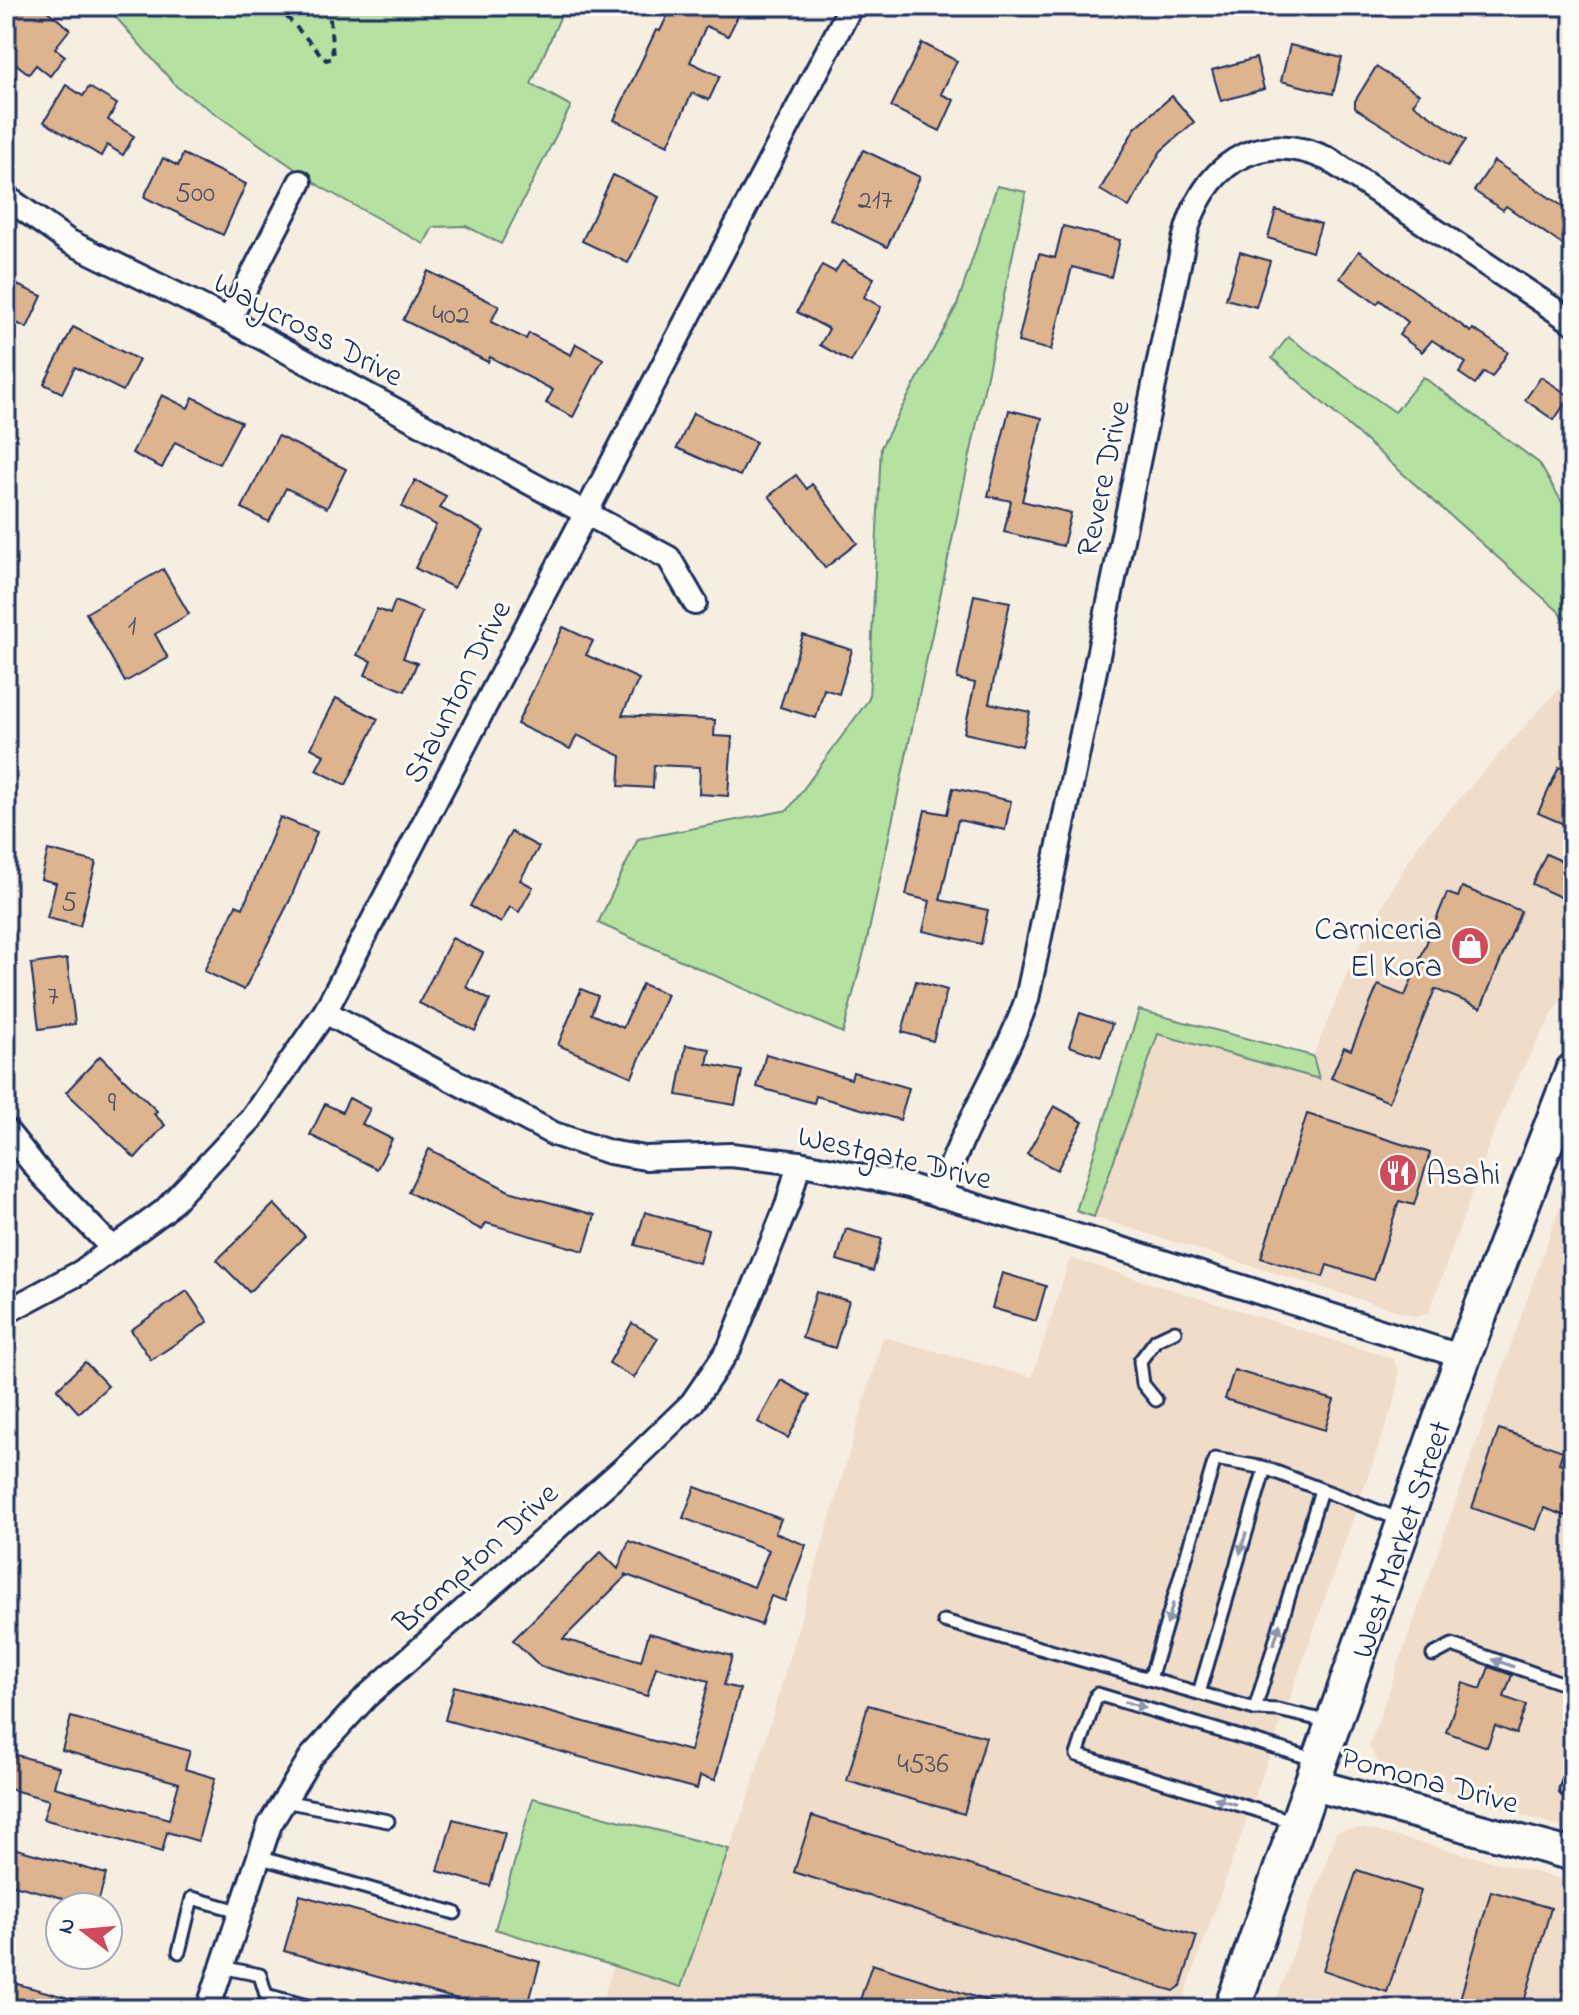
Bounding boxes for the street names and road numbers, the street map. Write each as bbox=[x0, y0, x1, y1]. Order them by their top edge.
street label: Waycross Drive bbox=[204, 261, 411, 401]
street label: Revere Drive bbox=[1066, 396, 1145, 561]
street label: Staunton Drive bbox=[393, 592, 526, 793]
street label: Westgate Drive bbox=[793, 1114, 996, 1205]
street label: West Market Street bbox=[1341, 1415, 1466, 1665]
street label: Brompton Drive bbox=[383, 1472, 571, 1647]
street label: Pomona Drive bbox=[1335, 1736, 1524, 1829]

